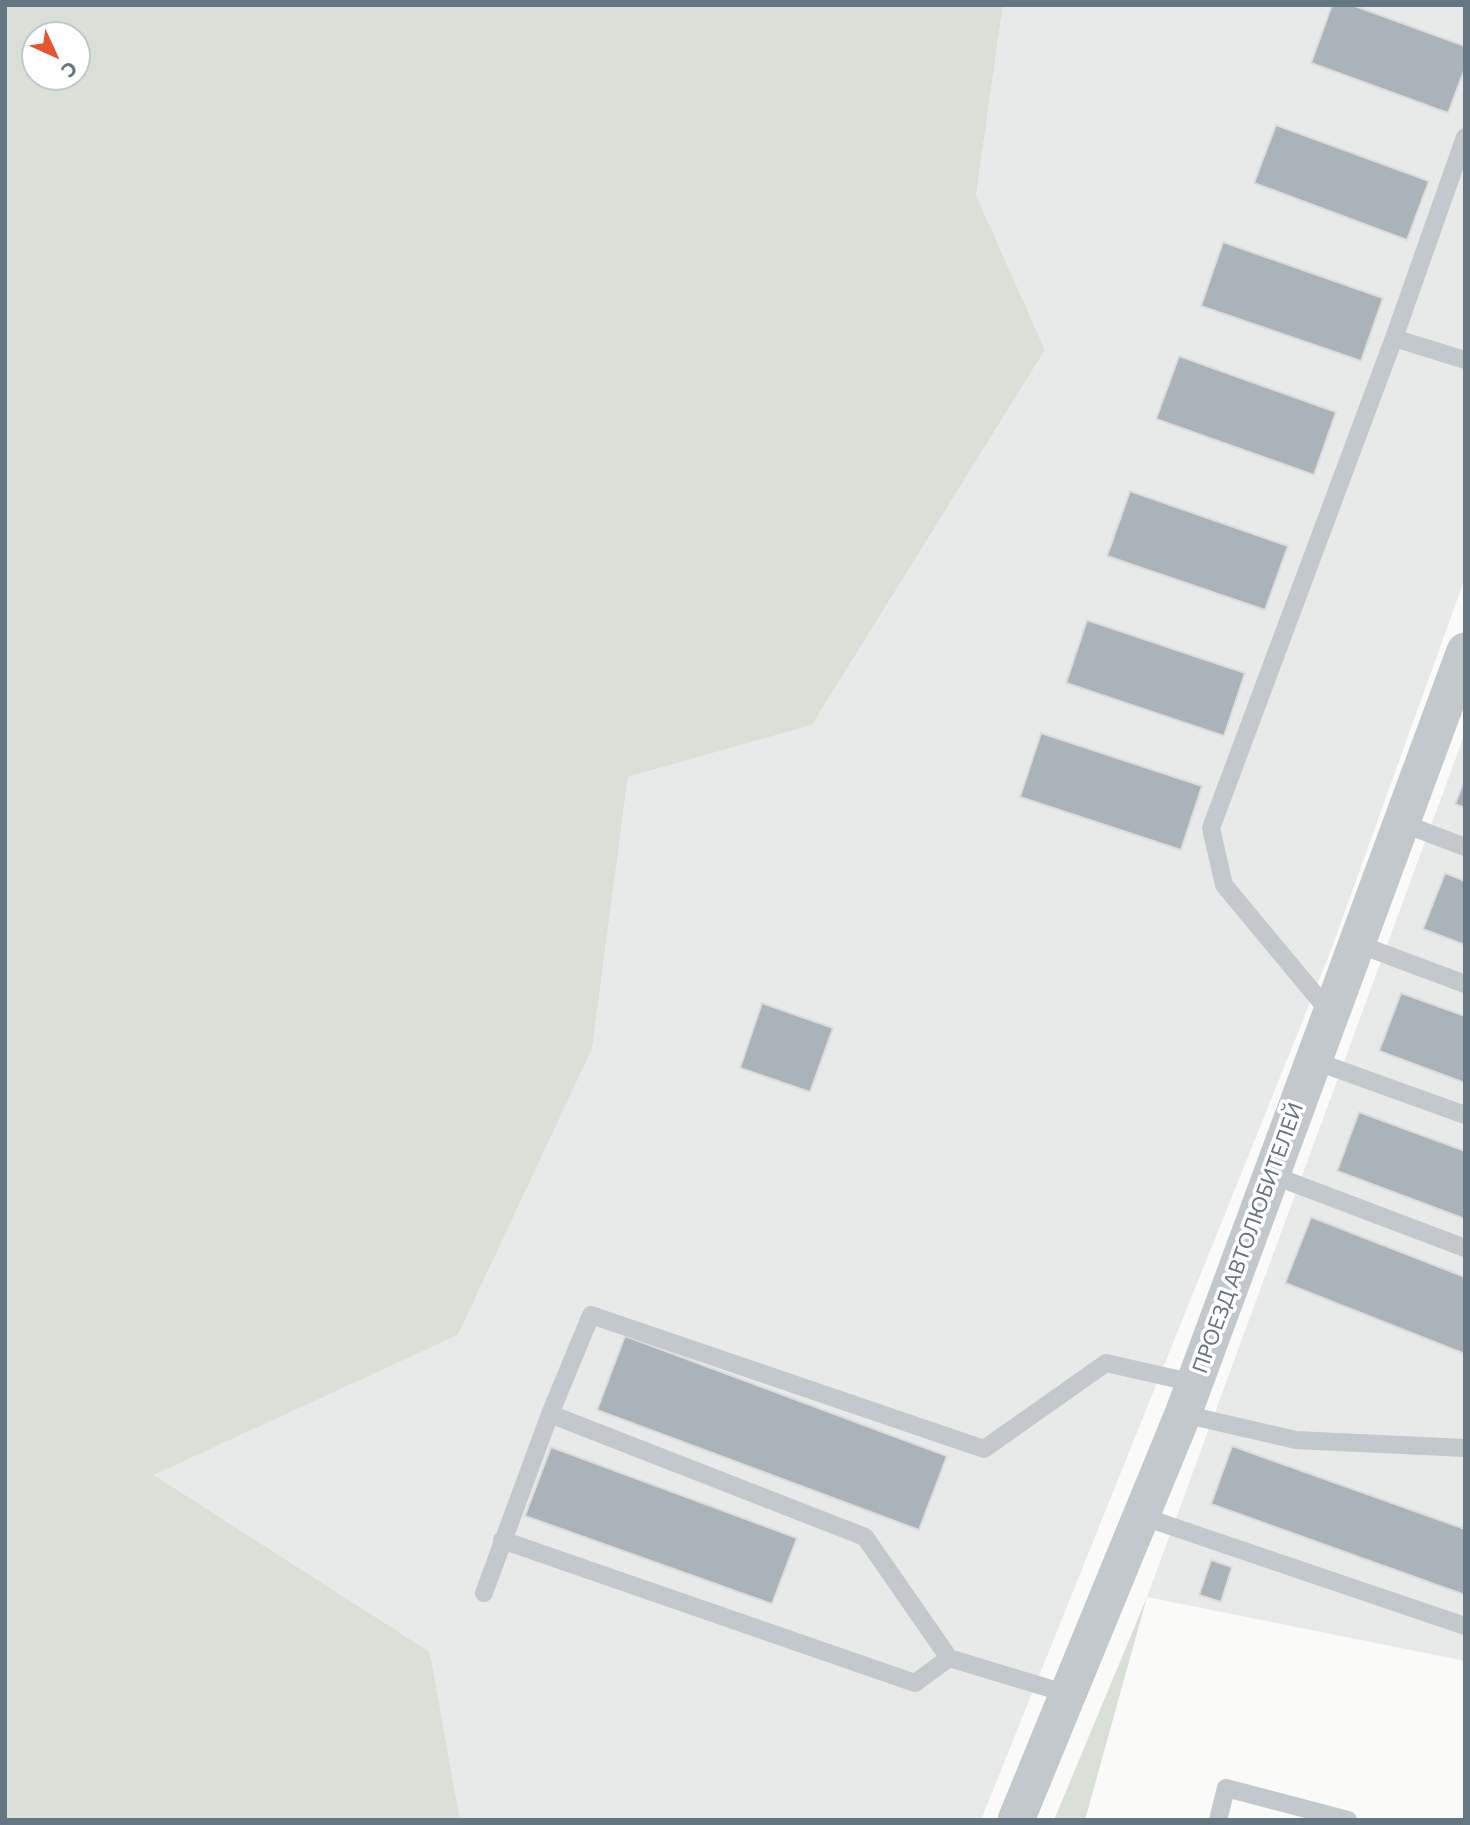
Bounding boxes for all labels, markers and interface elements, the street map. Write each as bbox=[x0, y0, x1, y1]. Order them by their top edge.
north arrow bbox=[21, 21, 91, 91]
text: С bbox=[57, 57, 83, 83]
street label: ПРОЕЗД АВТОЛЮБИТЕЛЕЙ bbox=[1187, 1099, 1309, 1377]

